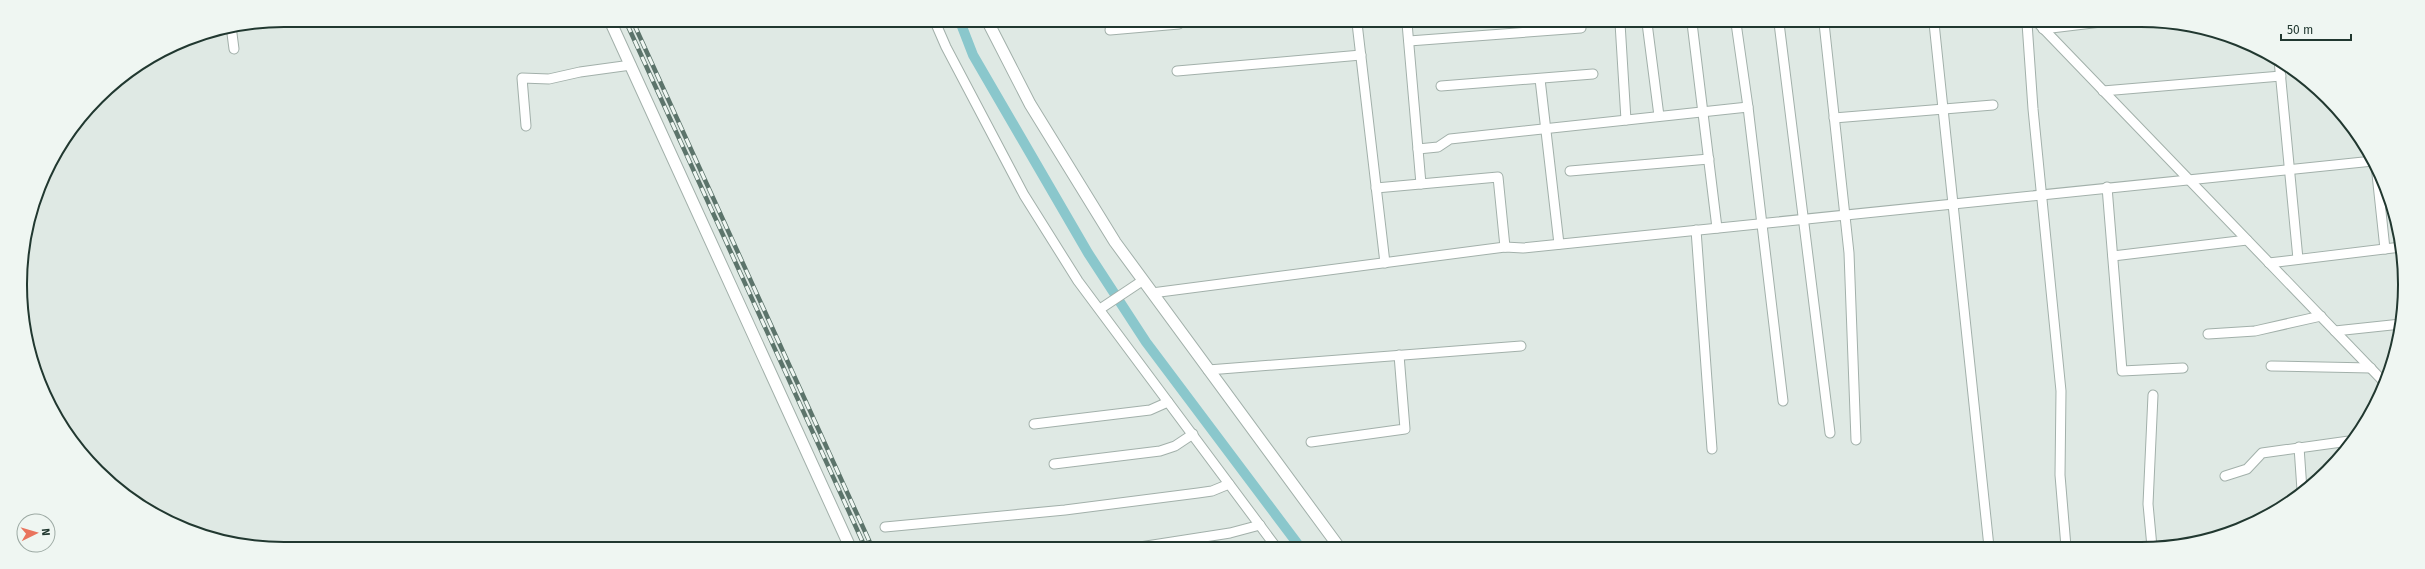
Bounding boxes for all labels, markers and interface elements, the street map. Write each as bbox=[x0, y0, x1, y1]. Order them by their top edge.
scale bar bbox=[2281, 16, 2351, 42]
text: 50 m bbox=[2287, 23, 2313, 37]
north arrow bbox=[16, 513, 56, 553]
text: N bbox=[39, 528, 52, 536]

